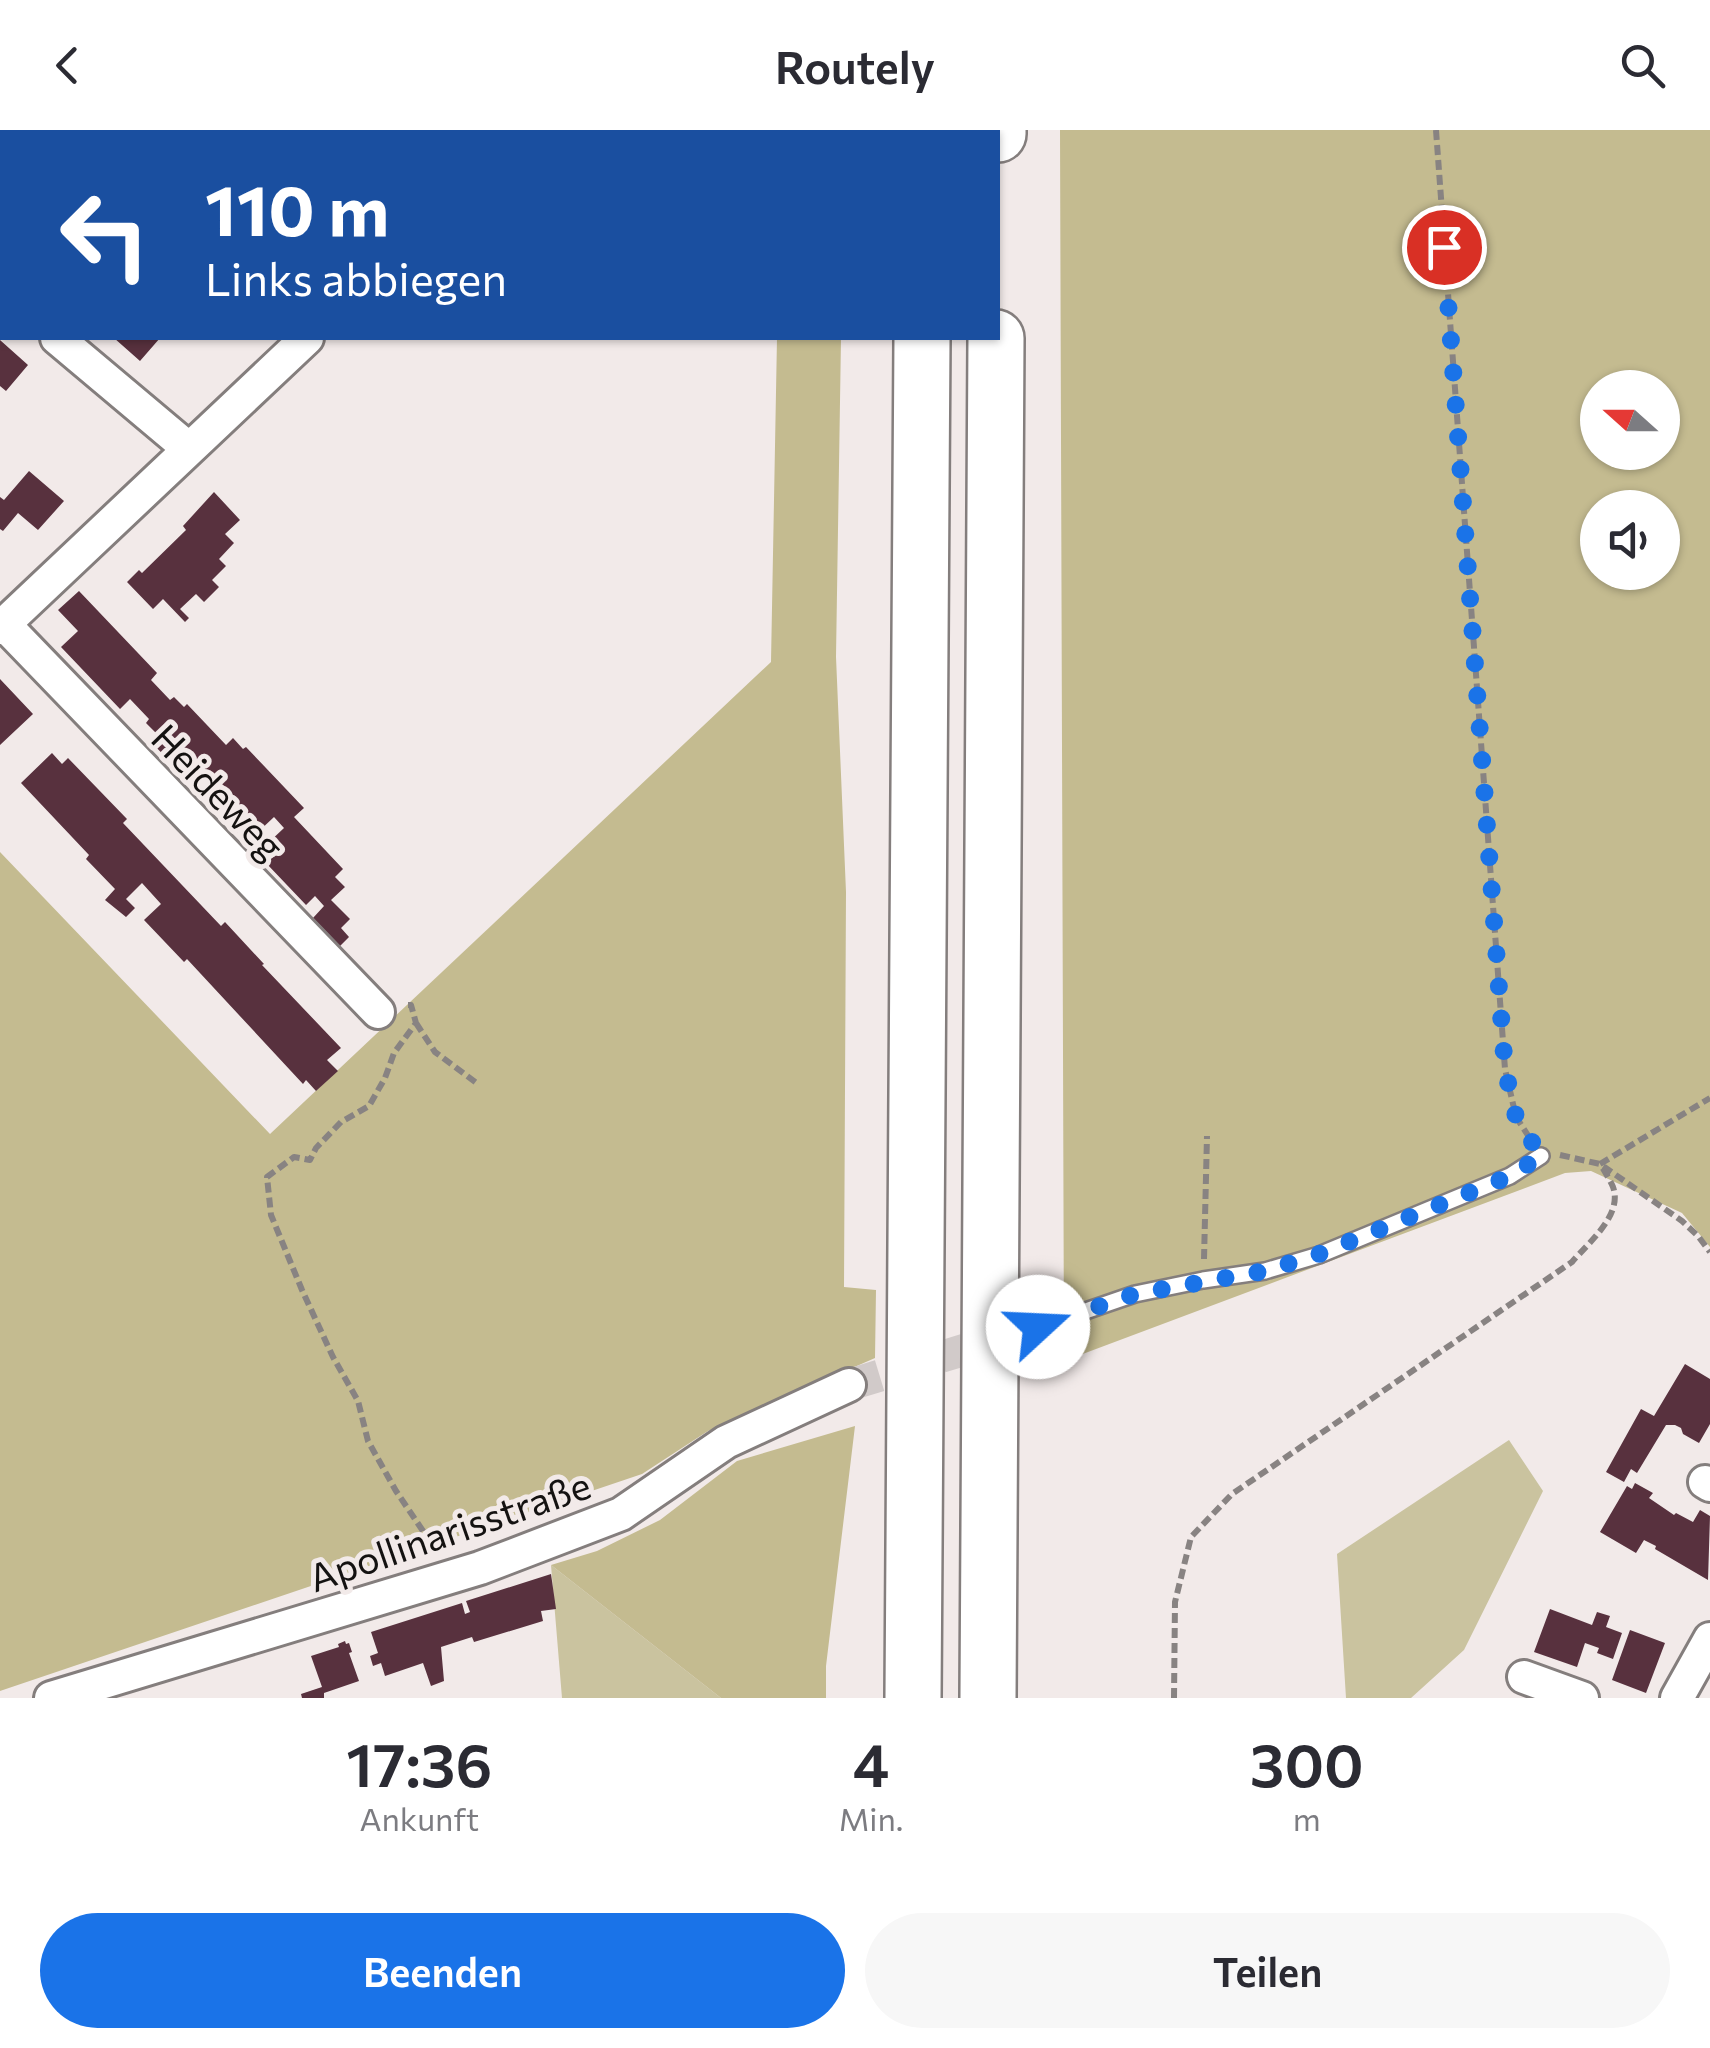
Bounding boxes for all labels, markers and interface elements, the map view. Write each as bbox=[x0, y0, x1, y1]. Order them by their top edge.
icon: back bbox=[40, 38, 95, 93]
text: Routely bbox=[775, 38, 935, 93]
icon: search bbox=[1615, 38, 1670, 93]
text: 110 m bbox=[205, 165, 389, 250]
icon: left bbox=[40, 170, 170, 300]
pin bbox=[1402, 205, 1487, 290]
icon: arrive bbox=[1417, 220, 1472, 275]
text: Links abbiegen bbox=[205, 250, 507, 305]
north arrow bbox=[1580, 370, 1680, 470]
map controls bbox=[1580, 370, 1680, 590]
button: sound bbox=[1580, 490, 1680, 590]
street label: Heideweg bbox=[143, 713, 295, 869]
position arrow bbox=[986, 1275, 1090, 1379]
street label: Apollinarisstraße bbox=[302, 1460, 596, 1600]
text: 17:36 bbox=[346, 1726, 492, 1799]
text: 4 bbox=[853, 1726, 889, 1799]
text: 300 bbox=[1250, 1726, 1364, 1799]
text: Ankunft bbox=[359, 1798, 479, 1838]
text: Min. bbox=[839, 1798, 903, 1838]
text: m bbox=[1293, 1798, 1321, 1838]
button: Beenden bbox=[40, 1913, 845, 2028]
button: Teilen bbox=[865, 1913, 1670, 2028]

